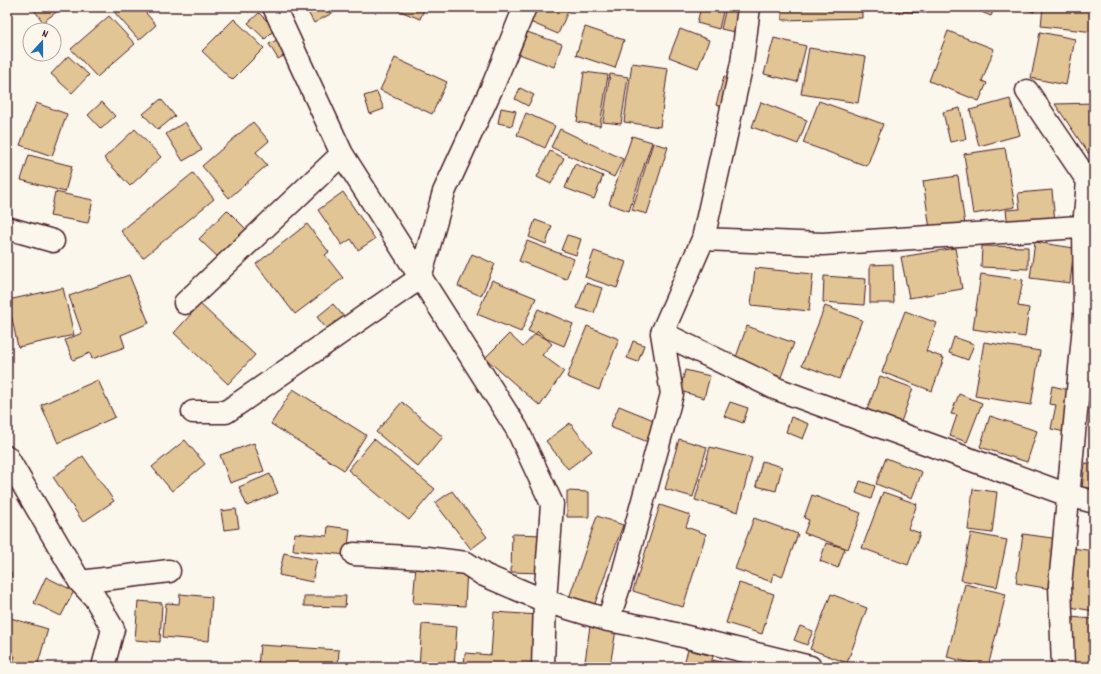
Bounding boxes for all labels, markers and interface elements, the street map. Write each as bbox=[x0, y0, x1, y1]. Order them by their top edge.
north arrow bbox=[22, 22, 62, 62]
text: N bbox=[39, 26, 51, 43]

